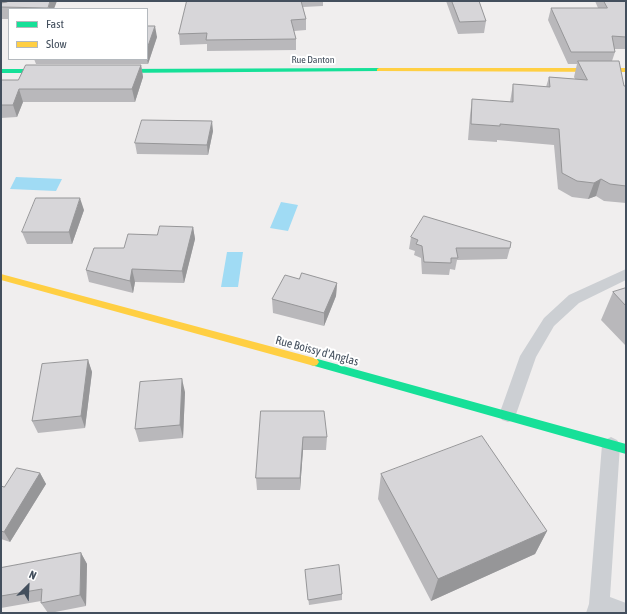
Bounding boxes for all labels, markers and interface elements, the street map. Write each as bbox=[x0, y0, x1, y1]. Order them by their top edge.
legend bbox=[8, 8, 148, 60]
text: Fast bbox=[46, 17, 64, 31]
text: Slow bbox=[46, 37, 67, 51]
street label: Rue Danton bbox=[291, 54, 335, 66]
street label: Rue Boissy d'Anglas bbox=[274, 333, 360, 369]
north arrow bbox=[8, 566, 48, 606]
text: N bbox=[27, 568, 38, 582]

